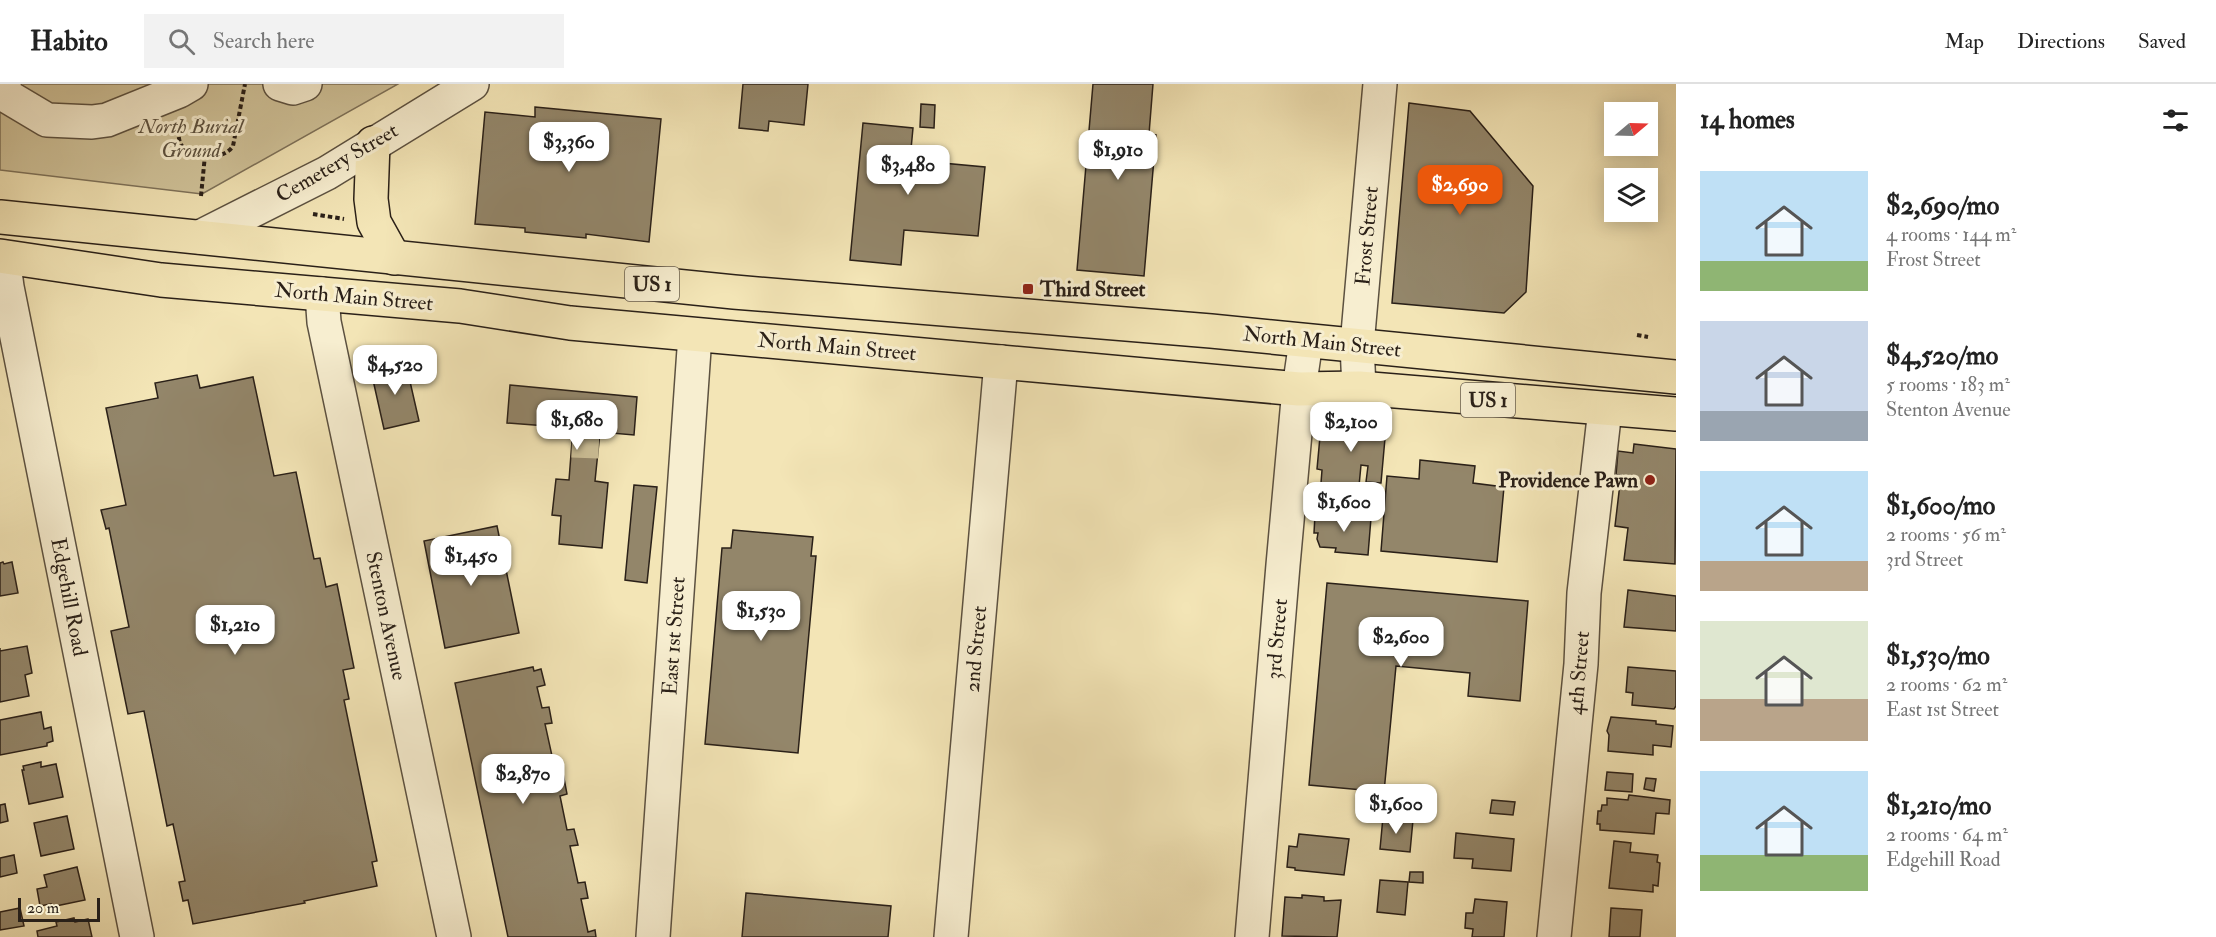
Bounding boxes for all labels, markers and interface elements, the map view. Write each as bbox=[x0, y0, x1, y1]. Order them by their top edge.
search box bbox=[144, 14, 564, 68]
text: Habito bbox=[30, 24, 108, 59]
icon: search bbox=[165, 25, 198, 58]
text: Search here bbox=[213, 27, 315, 55]
text: Map bbox=[1944, 28, 1984, 55]
text: Directions bbox=[2017, 28, 2105, 55]
text: Saved bbox=[2138, 28, 2186, 55]
north arrow bbox=[1604, 102, 1658, 156]
map controls bbox=[1604, 102, 1658, 222]
text: 14 homes bbox=[1700, 104, 1795, 136]
icon: filters bbox=[2159, 104, 2192, 137]
park label: North Burial Ground bbox=[138, 113, 245, 164]
street label: Cemetery Street bbox=[271, 117, 403, 209]
pin: $3,360 bbox=[520, 122, 618, 173]
text: $3,360 bbox=[543, 129, 595, 154]
pin: $1,910 bbox=[1069, 130, 1167, 181]
text: $1,910 bbox=[1093, 137, 1143, 162]
pin: $3,480 bbox=[859, 145, 957, 196]
text: $3,480 bbox=[881, 152, 935, 177]
pin: $2,690 bbox=[1411, 165, 1509, 216]
button: layers bbox=[1604, 168, 1658, 222]
text: $2,690 bbox=[1432, 172, 1488, 197]
street label: Frost Street bbox=[1349, 185, 1385, 287]
text: $2,690/mo bbox=[1886, 190, 1999, 222]
icon: home bbox=[1748, 195, 1820, 267]
text: 4 rooms · 144 m² bbox=[1886, 222, 2016, 247]
text: Frost Street bbox=[1886, 247, 1981, 272]
road number: US 1 bbox=[625, 267, 679, 301]
place label: Third Street bbox=[1039, 276, 1145, 303]
street label: North Main Street bbox=[274, 277, 434, 317]
marker: Third Street bbox=[1021, 282, 1035, 296]
street label: North Main Street bbox=[1242, 320, 1403, 364]
street label: North Main Street bbox=[757, 327, 917, 367]
text: $4,520/mo bbox=[1886, 340, 1998, 372]
pin: $4,520 bbox=[346, 345, 444, 396]
icon: home bbox=[1748, 345, 1820, 417]
text: $4,520 bbox=[367, 352, 423, 377]
text: 5 rooms · 183 m² bbox=[1886, 372, 2010, 397]
road number: US 1 bbox=[1461, 383, 1515, 417]
text: Stenton Avenue bbox=[1886, 397, 2011, 422]
pin: $1,680 bbox=[528, 400, 626, 451]
pin: $2,100 bbox=[1302, 402, 1400, 453]
text: $1,680 bbox=[551, 407, 603, 432]
text: $2,100 bbox=[1324, 409, 1378, 434]
place label: Providence Pawn bbox=[1498, 467, 1638, 494]
marker: Providence Pawn bbox=[1643, 473, 1657, 487]
pin: $1,600 bbox=[1295, 482, 1393, 533]
text: $1,600 bbox=[1317, 489, 1371, 514]
text: $1,600/mo bbox=[1886, 490, 1995, 522]
icon: home bbox=[1748, 495, 1820, 567]
text: 2 rooms · 56 m² bbox=[1886, 522, 2006, 547]
street label: Edgehill Road bbox=[44, 535, 94, 659]
pin: $1,450 bbox=[422, 536, 520, 587]
text: $1,450 bbox=[444, 543, 498, 568]
text: 3rd Street bbox=[1886, 547, 1963, 572]
street label: Stenton Avenue bbox=[359, 549, 413, 683]
street label: East 1st Street bbox=[656, 576, 692, 696]
pin: $1,530 bbox=[712, 591, 810, 642]
street label: 3rd Street bbox=[1260, 597, 1294, 681]
text: $1,530 bbox=[736, 598, 786, 623]
street label: 2nd Street bbox=[959, 604, 993, 693]
pin: $1,210 bbox=[186, 605, 284, 656]
text: $1,210 bbox=[210, 612, 260, 637]
pin: $2,600 bbox=[1352, 617, 1450, 668]
text: $2,600 bbox=[1373, 624, 1429, 649]
street label: 4th Street bbox=[1562, 630, 1596, 716]
text: $1,530/mo bbox=[1886, 640, 1990, 672]
icon: home bbox=[1748, 645, 1820, 717]
text: 2 rooms · 62 m² bbox=[1886, 672, 2007, 697]
text: East 1st Street bbox=[1886, 697, 1999, 722]
pin: $2,870 bbox=[474, 754, 572, 805]
text: $2,870 bbox=[496, 761, 550, 786]
pin: $1,600 bbox=[1347, 784, 1445, 835]
text: $1,210/mo bbox=[1886, 790, 1991, 822]
text: $1,600 bbox=[1369, 791, 1423, 816]
icon: home bbox=[1748, 795, 1820, 867]
text: 2 rooms · 64 m² bbox=[1886, 822, 2008, 847]
text: Edgehill Road bbox=[1886, 847, 2001, 872]
scale bar bbox=[18, 895, 100, 922]
text: 20 m bbox=[27, 898, 59, 918]

